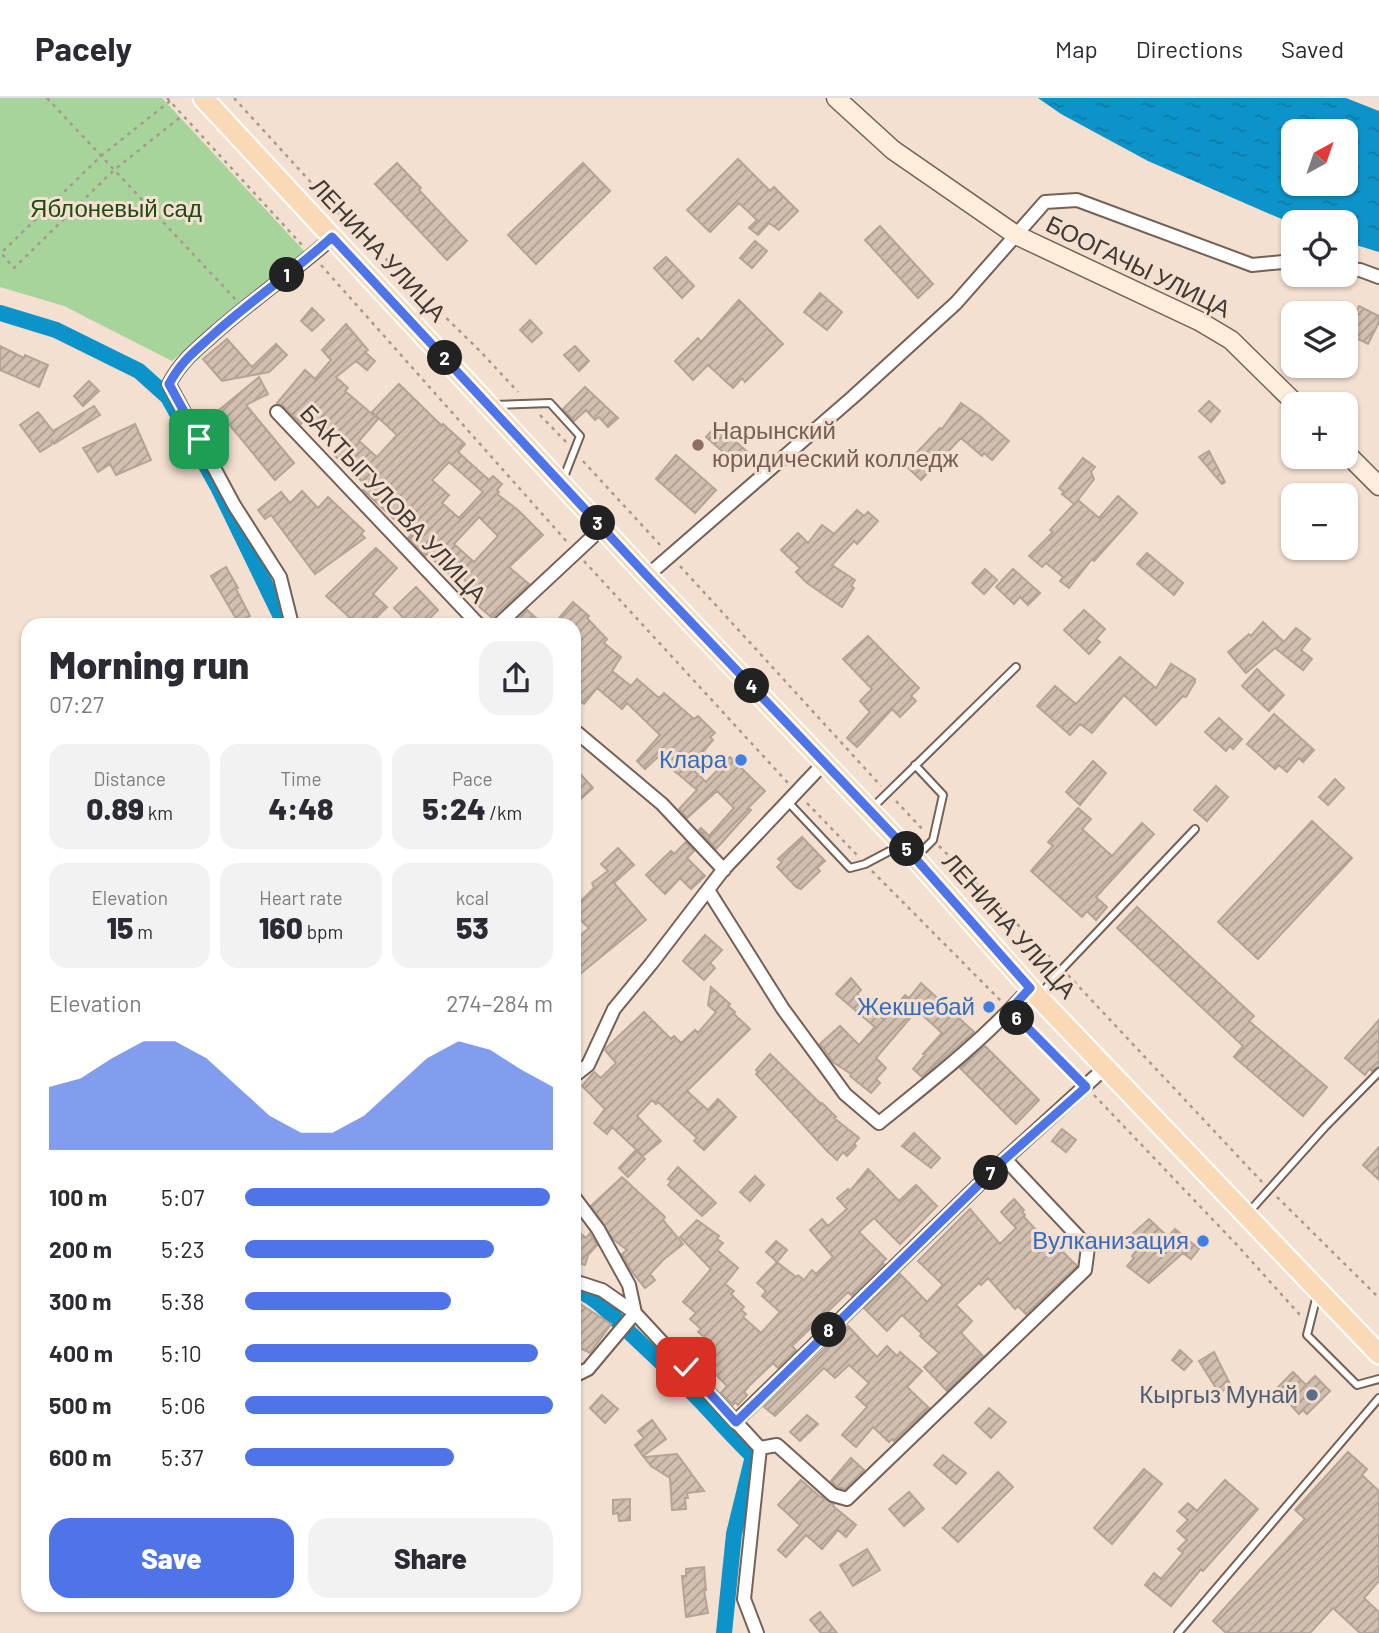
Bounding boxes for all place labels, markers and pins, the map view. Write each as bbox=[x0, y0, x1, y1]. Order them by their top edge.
pin: 1 bbox=[270, 258, 304, 292]
pin: 2 bbox=[428, 341, 462, 376]
pin bbox=[169, 409, 229, 469]
place label: Нарынский юридический колледж bbox=[712, 415, 959, 472]
marker: Нарынский юридический колледж bbox=[690, 437, 706, 453]
pin: 3 bbox=[580, 506, 616, 540]
pin: 4 bbox=[734, 668, 770, 704]
place label: Клара bbox=[659, 744, 728, 773]
marker: Клара bbox=[733, 752, 749, 768]
pin: 5 bbox=[890, 832, 925, 866]
place label: Жекшебай bbox=[857, 991, 975, 1020]
marker: Жекшебай bbox=[981, 999, 997, 1015]
pin: 6 bbox=[1000, 1000, 1034, 1035]
pin: 7 bbox=[974, 1156, 1009, 1190]
place label: Вулканизация bbox=[1032, 1225, 1189, 1254]
marker: Вулканизация bbox=[1195, 1233, 1211, 1249]
pin: 8 bbox=[812, 1312, 846, 1348]
pin bbox=[656, 1337, 716, 1397]
place label: Кыргыз Мунай bbox=[1139, 1379, 1298, 1408]
marker: Кыргыз Мунай bbox=[1304, 1387, 1320, 1403]

